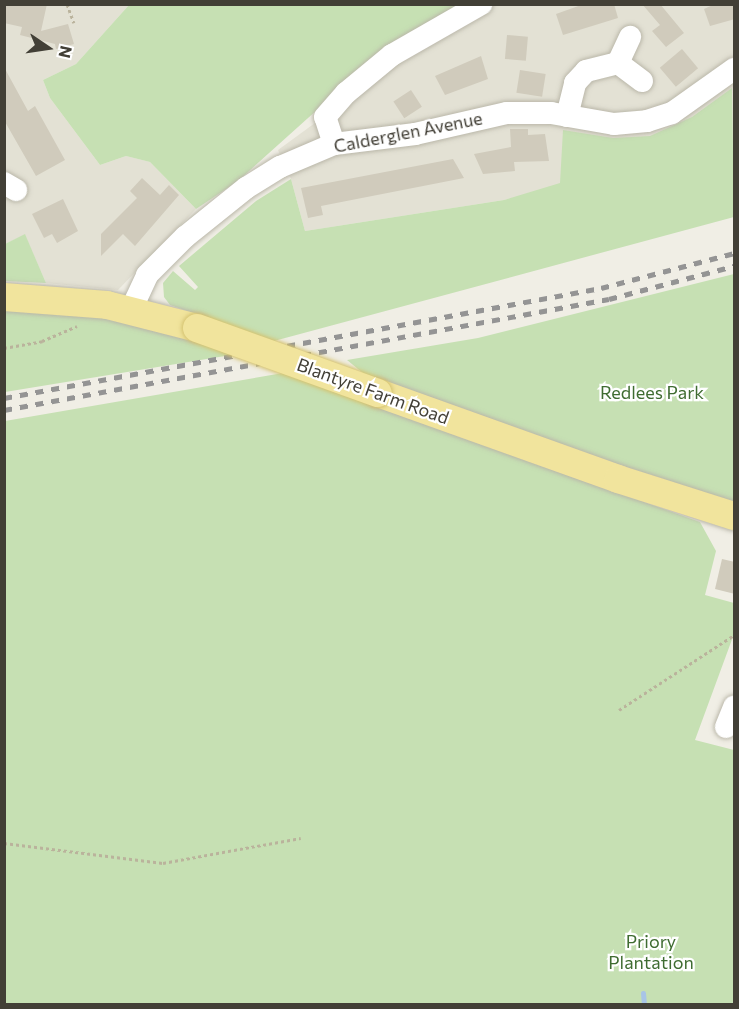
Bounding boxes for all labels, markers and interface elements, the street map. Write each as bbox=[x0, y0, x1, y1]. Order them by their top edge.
north arrow bbox=[18, 18, 78, 78]
text: N bbox=[55, 44, 77, 60]
street label: Calderglen Avenue bbox=[332, 107, 484, 157]
street label: Blantyre Farm Road bbox=[294, 353, 452, 429]
park label: Redlees Park bbox=[600, 381, 704, 403]
park label: Priory Plantation bbox=[608, 931, 694, 974]

